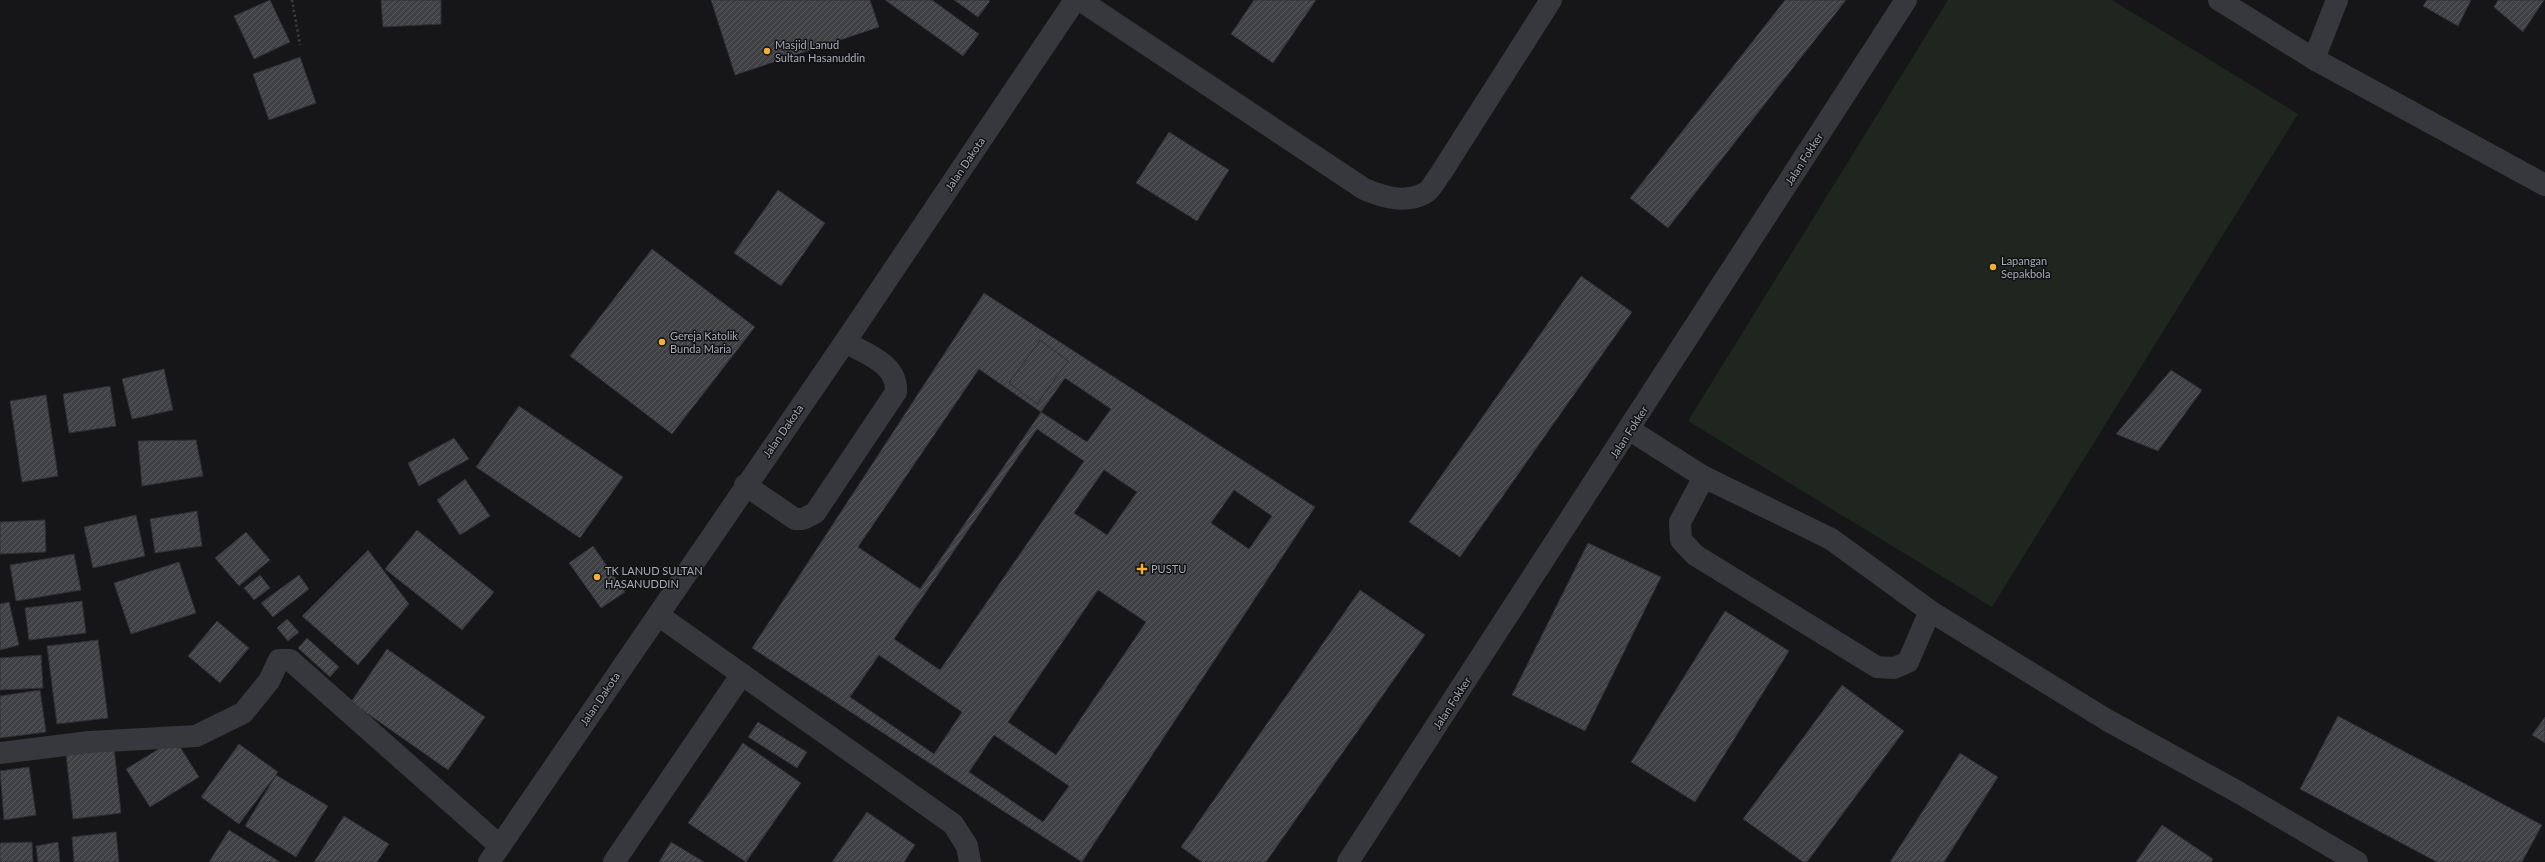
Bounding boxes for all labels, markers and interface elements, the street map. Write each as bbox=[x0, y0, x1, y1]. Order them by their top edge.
place label: Masjid Lanud Sultan Hasanuddin bbox=[775, 38, 865, 64]
marker: Masjid Lanud Sultan Hasanuddin bbox=[762, 46, 772, 56]
street label: Jalan Fokker bbox=[1782, 130, 1825, 187]
street label: Jalan Dakota bbox=[942, 135, 987, 193]
place label: Lapangan Sepakbola bbox=[2001, 254, 2050, 280]
marker: Lapangan Sepakbola bbox=[1988, 262, 1998, 272]
place label: Gereja Katolik Bunda Maria bbox=[670, 329, 738, 355]
marker: Gereja Katolik Bunda Maria bbox=[657, 337, 667, 347]
street label: Jalan Dakota bbox=[760, 402, 806, 460]
street label: Jalan Fokker bbox=[1607, 403, 1650, 460]
place label: PUSTU bbox=[1151, 562, 1186, 575]
marker: PUSTU bbox=[1136, 563, 1148, 575]
place label: TK LANUD SULTAN HASANUDDIN bbox=[605, 564, 703, 590]
marker: TK LANUD SULTAN HASANUDDIN bbox=[592, 572, 602, 582]
street label: Jalan Dakota bbox=[577, 670, 622, 728]
street label: Jalan Fokker bbox=[1430, 674, 1473, 731]

